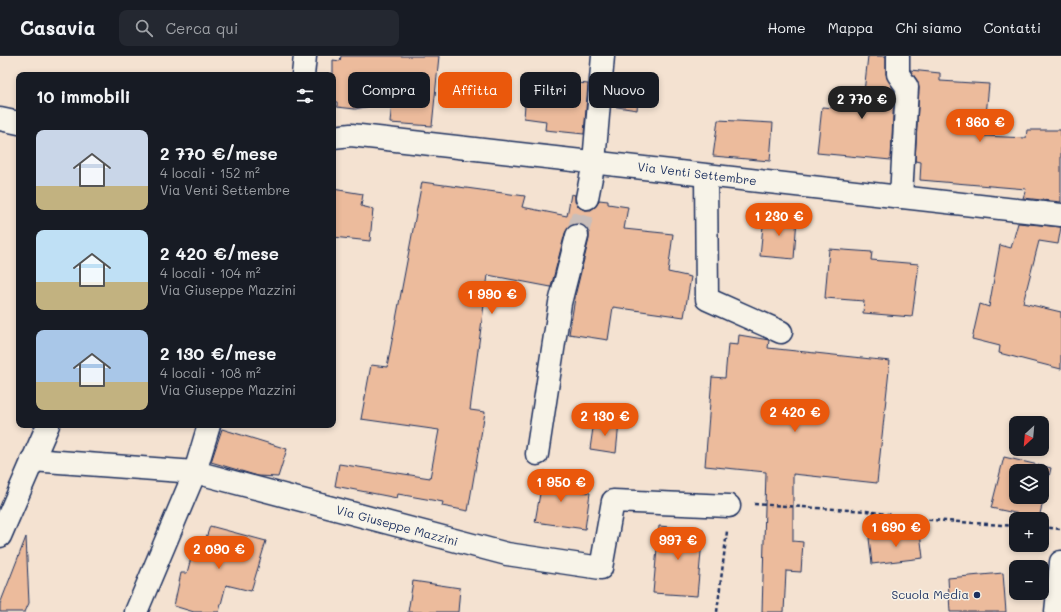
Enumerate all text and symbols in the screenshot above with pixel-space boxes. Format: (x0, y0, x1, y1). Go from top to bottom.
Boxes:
search box (119, 10, 399, 46)
text: Casavia (20, 15, 95, 40)
icon: search (133, 17, 155, 39)
text: Cerca qui (165, 18, 238, 38)
text: Home (768, 18, 806, 37)
text: Mappa (828, 18, 874, 37)
text: Chi siamo (896, 18, 961, 37)
text: Contatti (983, 18, 1041, 37)
chip: Compra (348, 72, 430, 108)
chip: Affitta (438, 72, 512, 108)
chip: Filtri (520, 72, 581, 108)
chip: Nuovo (589, 72, 659, 108)
text: 10 immobili (36, 85, 131, 107)
icon: filters (294, 85, 316, 107)
pin: 2 770 € (825, 86, 899, 120)
text: 2 770 € (837, 90, 887, 107)
pin: 1 360 € (943, 109, 1017, 143)
text: 1 360 € (955, 113, 1005, 130)
text: 2 770 €/mese (160, 142, 278, 164)
icon: home (68, 146, 116, 194)
street label: Via Venti Settembre (637, 158, 758, 188)
text: 4 locali · 152 m² (160, 164, 260, 181)
text: Via Venti Settembre (160, 181, 290, 198)
pin: 1 230 € (742, 203, 816, 237)
text: 1 230 € (754, 207, 804, 224)
text: 2 420 €/mese (160, 242, 279, 264)
icon: home (68, 246, 116, 294)
text: 4 locali · 104 m² (160, 264, 261, 281)
text: Via Giuseppe Mazzini (160, 281, 296, 298)
pin: 1 990 € (455, 281, 529, 315)
text: 1 990 € (467, 285, 517, 302)
text: 2 130 €/mese (160, 342, 276, 364)
icon: home (68, 346, 116, 394)
text: 4 locali · 108 m² (160, 364, 261, 381)
text: Via Giuseppe Mazzini (160, 381, 296, 398)
pin: 2 420 € (758, 399, 832, 433)
pin: 2 130 € (568, 403, 642, 437)
text: 2 420 € (769, 403, 821, 420)
text: 2 130 € (580, 407, 630, 424)
north arrow (1009, 416, 1049, 456)
map controls (1009, 416, 1049, 600)
button: layers (1009, 464, 1049, 504)
pin: 1 950 € (524, 469, 598, 503)
text: 1 950 € (536, 473, 586, 490)
street label: Via Giuseppe Mazzini (335, 501, 460, 549)
button: + (1009, 512, 1049, 552)
pin: 1 690 € (859, 514, 933, 548)
text: 1 690 € (871, 518, 921, 535)
pin: 997 € (650, 527, 706, 561)
text: 997 € (659, 531, 697, 548)
pin: 2 090 € (182, 536, 256, 570)
text: 2 090 € (193, 540, 245, 557)
button: − (1009, 560, 1049, 600)
place label: Scuola Media (891, 586, 969, 602)
marker: Scuola Media (972, 590, 982, 600)

